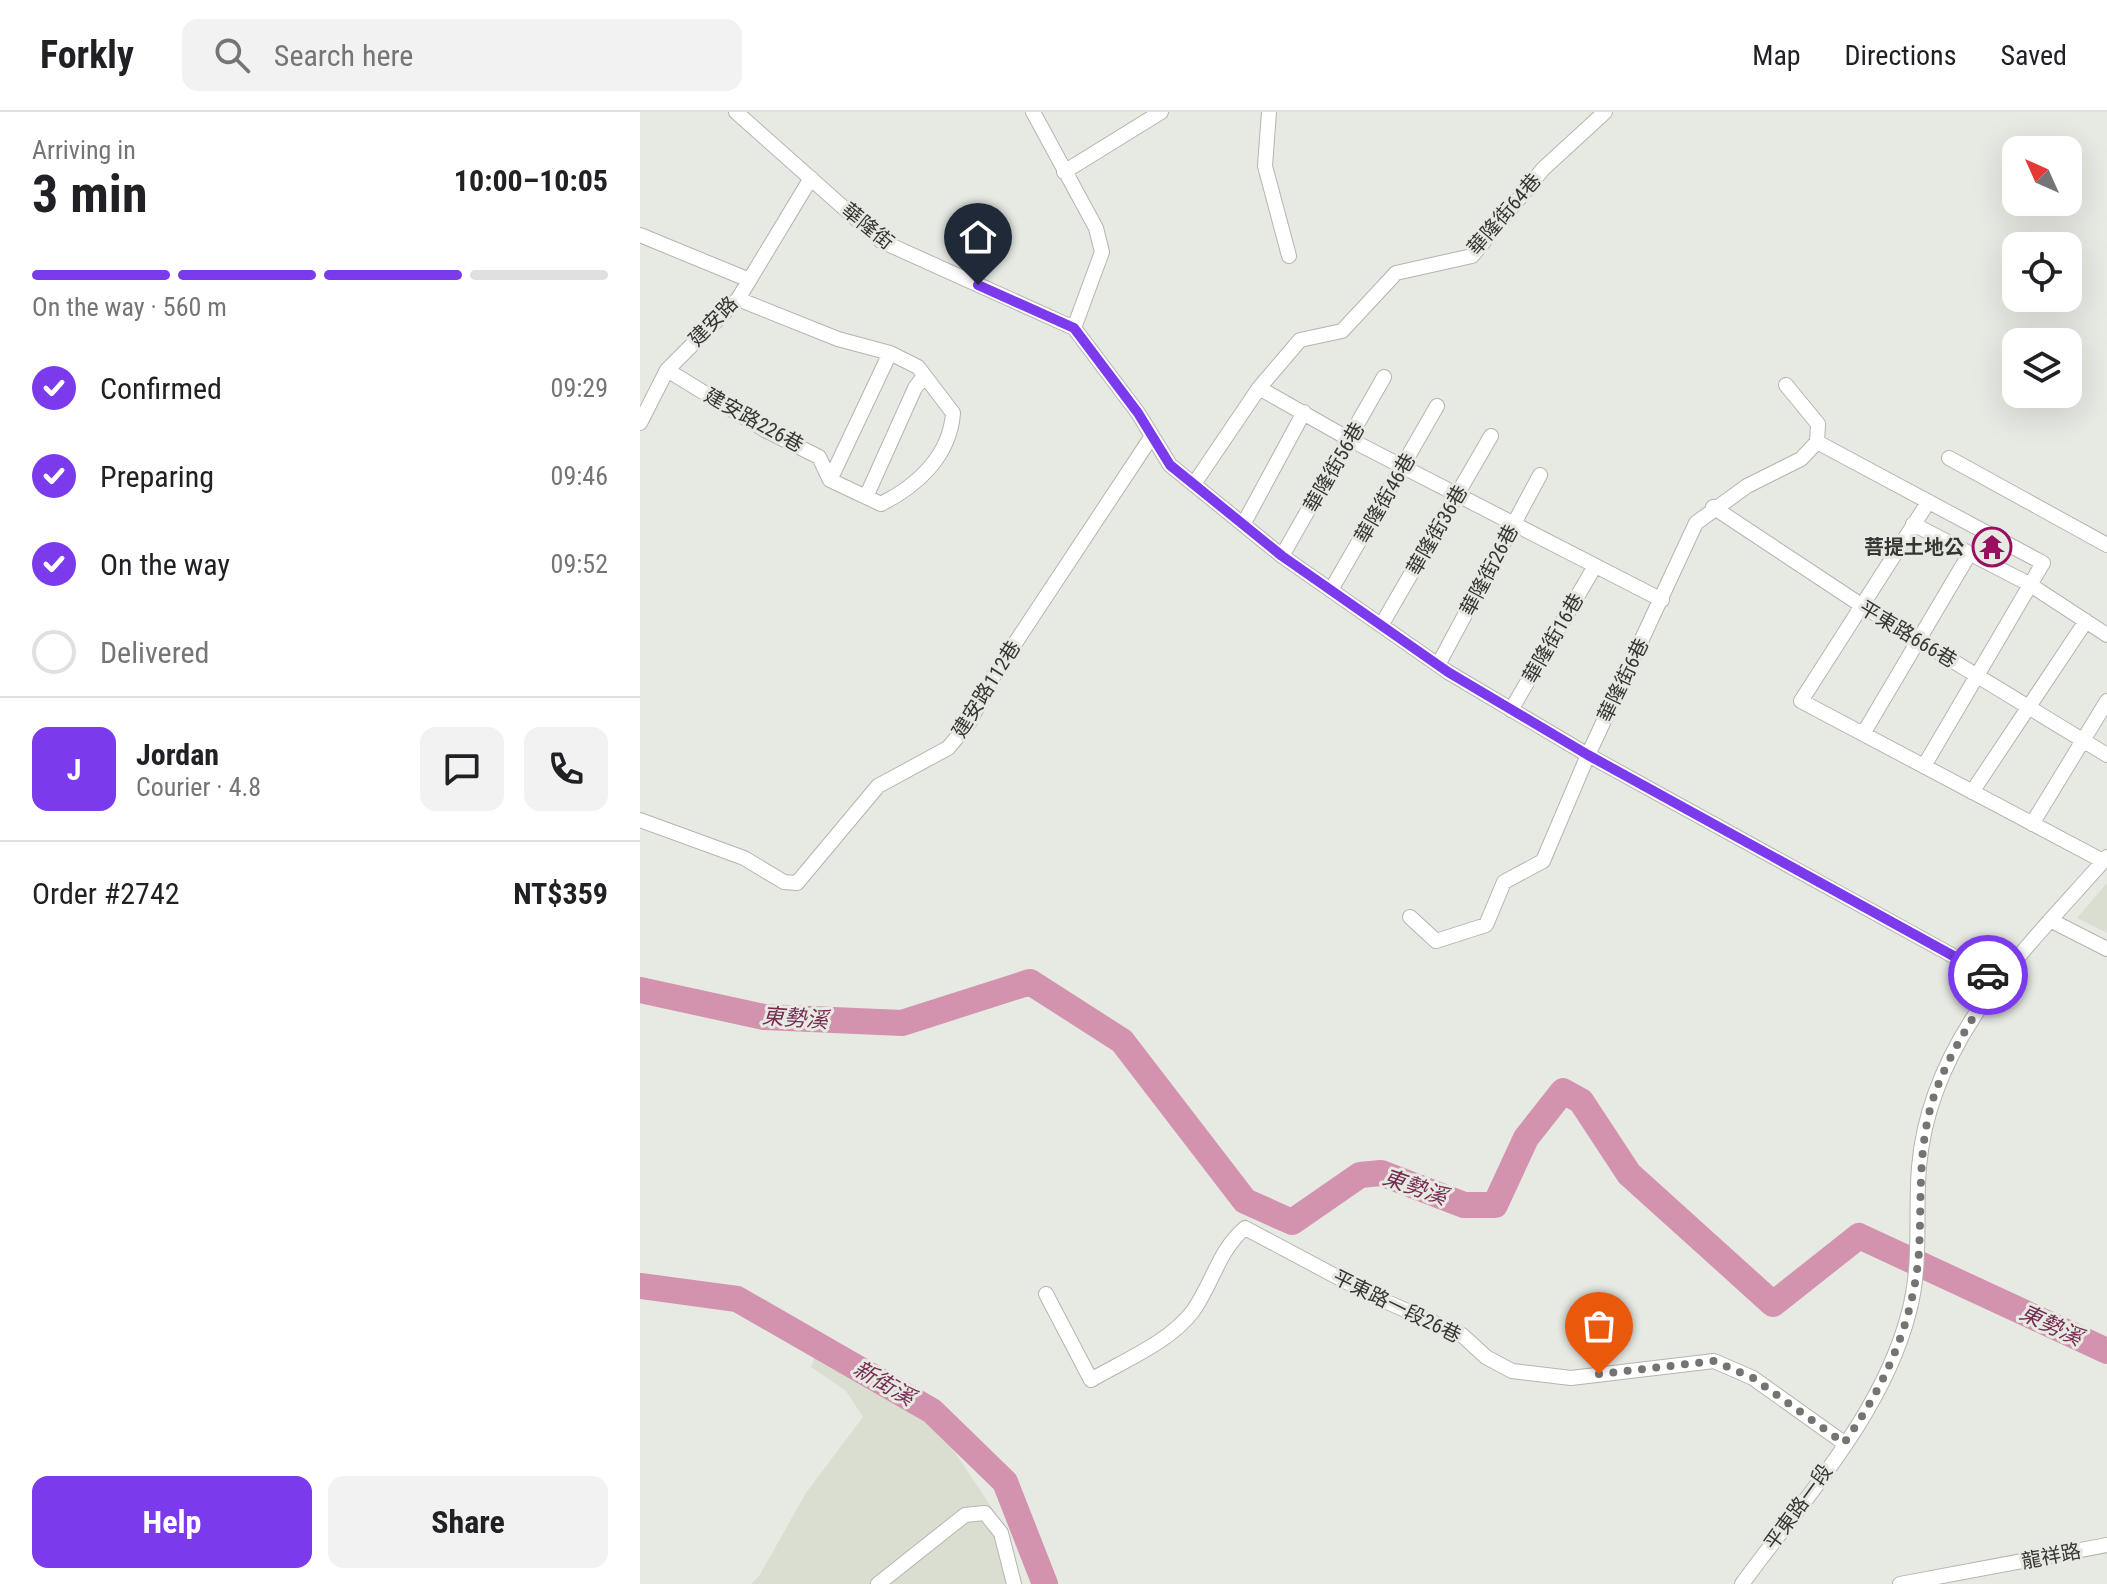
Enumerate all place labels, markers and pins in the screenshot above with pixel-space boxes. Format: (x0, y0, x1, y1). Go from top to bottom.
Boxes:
pin (944, 203, 1012, 285)
temple icon: 菩提土地公 (1971, 526, 2013, 568)
place label: 菩提土地公 (1864, 535, 1964, 559)
pin (1565, 1292, 1633, 1374)

